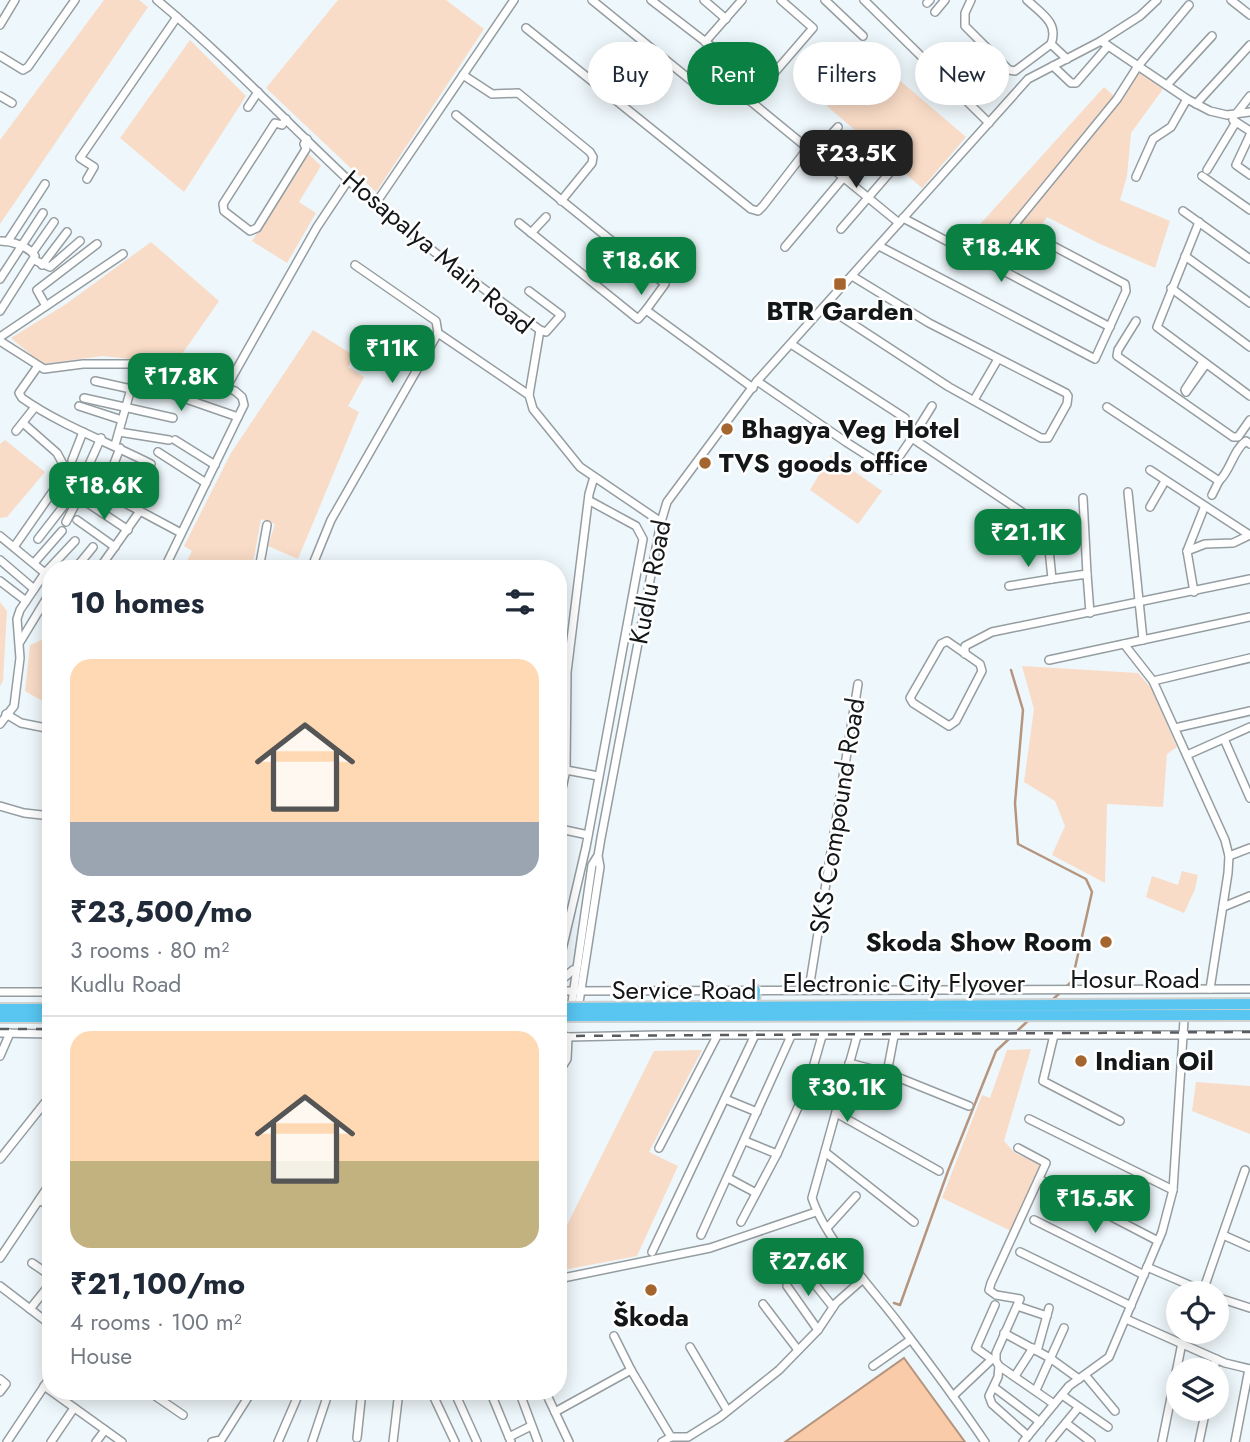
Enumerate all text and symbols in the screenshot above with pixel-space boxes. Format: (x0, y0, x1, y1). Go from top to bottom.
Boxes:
chip: Buy (588, 42, 673, 105)
chip: Rent (687, 42, 779, 105)
chip: Filters (793, 42, 901, 105)
chip: New (915, 42, 1009, 105)
pin: ₹23.5K (799, 130, 913, 190)
text: ₹23.5K (816, 136, 896, 170)
street label: Hosapalya Main Road (334, 161, 542, 343)
pin: ₹18.4K (944, 224, 1058, 284)
text: ₹18.4K (962, 230, 1040, 264)
pin: ₹18.6K (584, 238, 698, 297)
text: ₹18.6K (602, 243, 680, 277)
marker: BTR Garden (832, 276, 848, 292)
place label: BTR Garden (766, 292, 914, 330)
pin: ₹11K (351, 326, 433, 385)
text: ₹11K (366, 331, 418, 365)
pin: ₹17.8K (124, 354, 238, 413)
text: ₹17.8K (144, 359, 218, 393)
place label: Bhagya Veg Hotel (741, 410, 960, 448)
marker: Bhagya Veg Hotel (719, 421, 735, 437)
place label: TVS goods office (719, 444, 928, 482)
marker: TVS goods office (697, 455, 713, 471)
pin: ₹18.6K (47, 462, 161, 522)
text: ₹18.6K (65, 468, 143, 502)
pin: ₹21.1K (971, 510, 1085, 569)
text: ₹21.1K (990, 515, 1066, 549)
street label: Kudlu Road (619, 517, 681, 647)
text: 10 homes (70, 581, 204, 624)
icon: filters (501, 583, 539, 621)
street label: SKS Compound Road (800, 695, 874, 937)
icon: home (242, 704, 368, 830)
text: ₹23,500/mo (70, 890, 252, 933)
place label: Skoda Show Room (866, 923, 1092, 961)
text: 3 rooms · 80 m² (70, 933, 229, 967)
marker: Skoda Show Room (1098, 934, 1114, 950)
street label: Hosur Road (1070, 960, 1200, 998)
street label: Electronic City Flyover (783, 964, 1026, 1002)
text: Kudlu Road (70, 967, 181, 1001)
street label: Service Road (611, 971, 757, 1009)
place label: Indian Oil (1095, 1042, 1214, 1080)
marker: Indian Oil (1073, 1053, 1089, 1069)
pin: ₹30.1K (790, 1064, 904, 1124)
text: ₹30.1K (808, 1070, 886, 1104)
icon: home (242, 1076, 368, 1202)
pin: ₹15.5K (1038, 1176, 1152, 1235)
text: ₹15.5K (1056, 1181, 1134, 1215)
pin: ₹27.6K (751, 1238, 865, 1298)
text: ₹27.6K (769, 1244, 847, 1278)
text: ₹21,100/mo (70, 1262, 245, 1305)
map controls (1166, 1281, 1229, 1421)
button: locate (1166, 1281, 1229, 1344)
marker: Škoda (643, 1282, 659, 1298)
place label: Škoda (613, 1298, 689, 1336)
text: 4 rooms · 100 m² (70, 1305, 242, 1339)
text: House (70, 1339, 132, 1373)
button: layers (1166, 1358, 1229, 1421)

